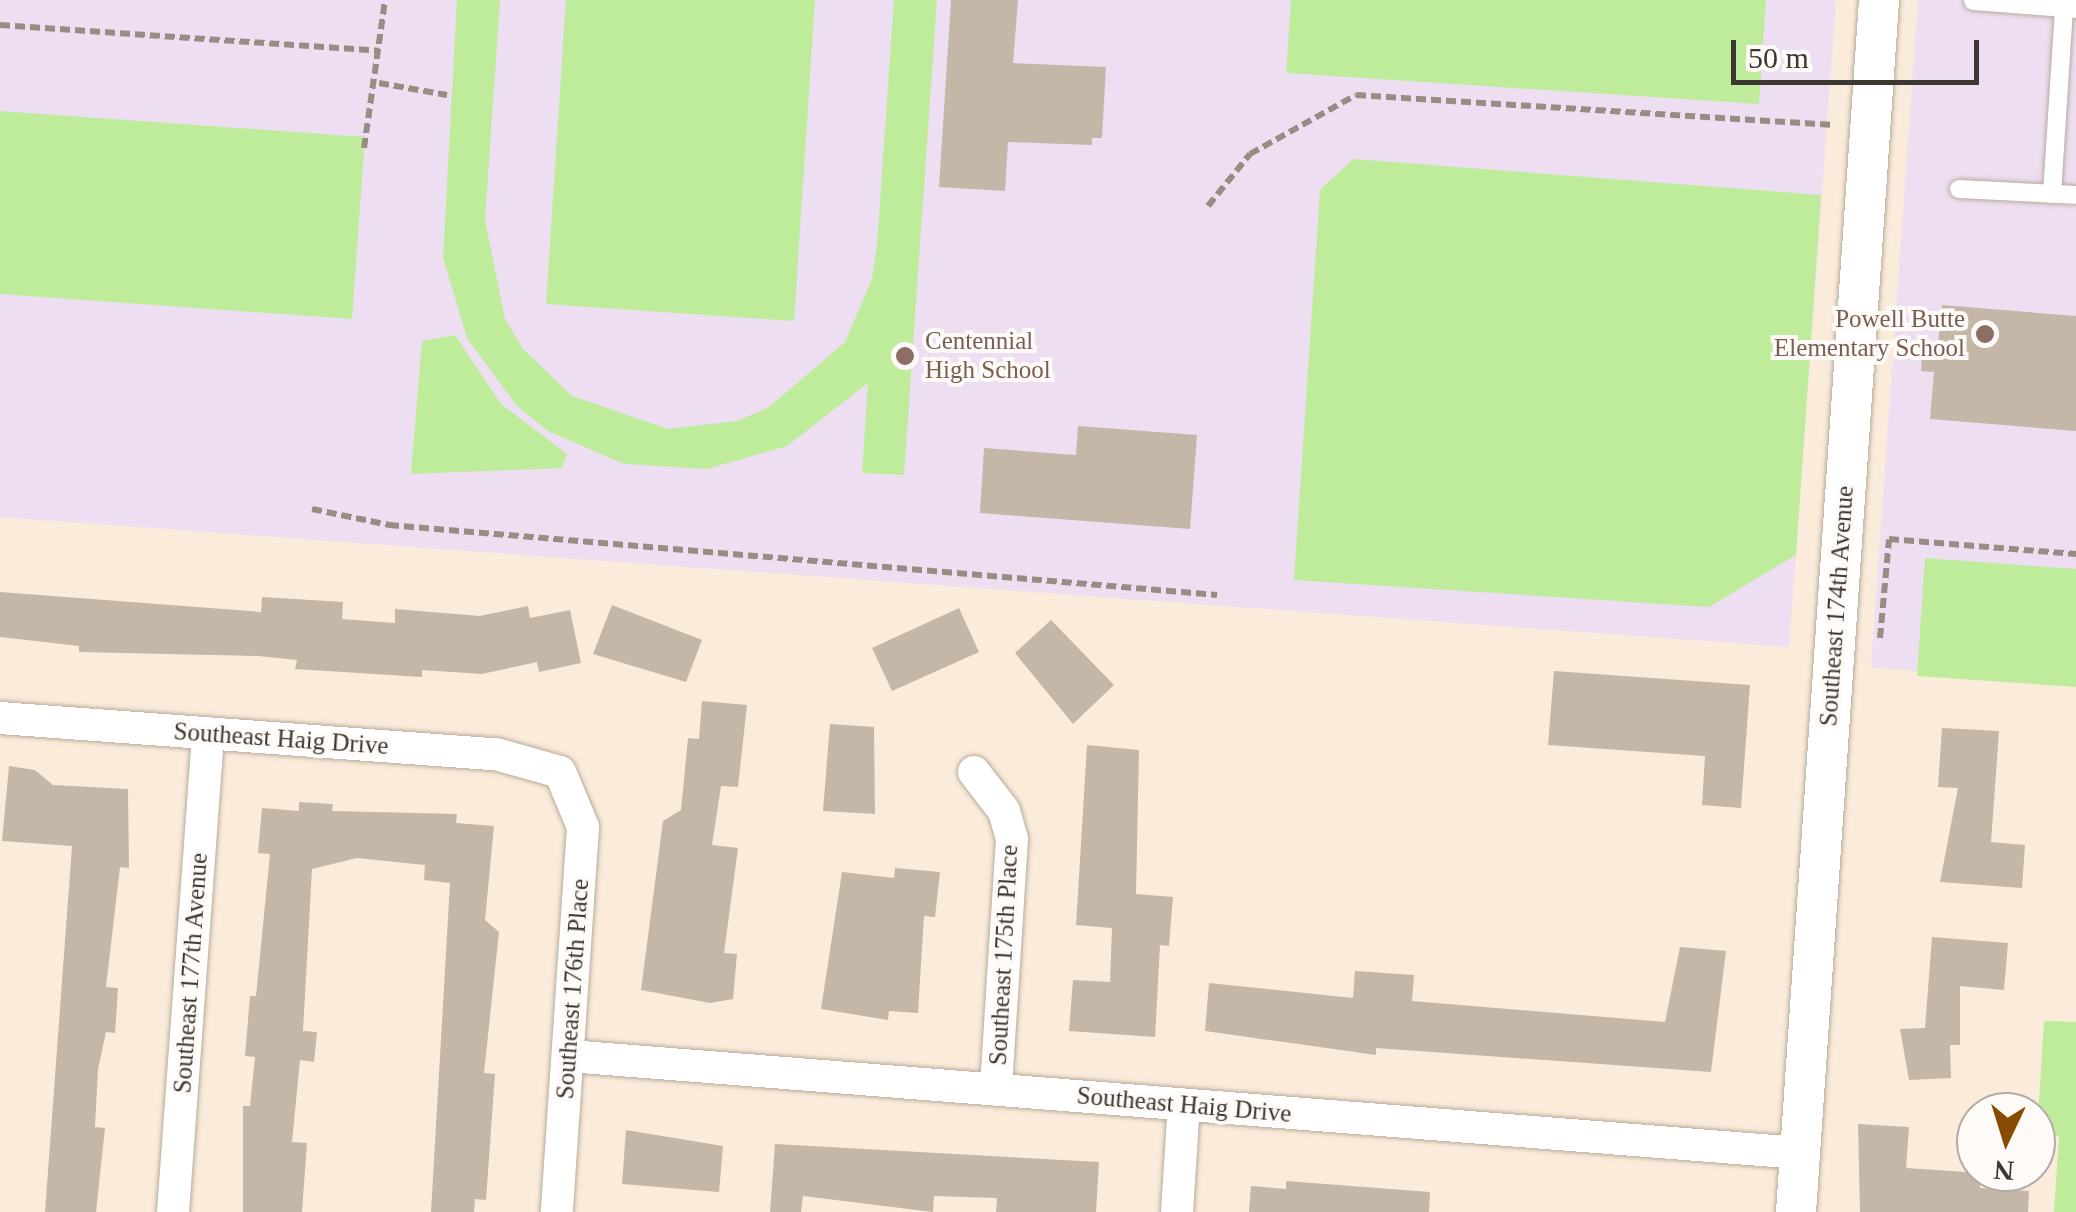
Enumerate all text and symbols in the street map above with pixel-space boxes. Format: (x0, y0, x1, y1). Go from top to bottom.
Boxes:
scale bar (1736, 20, 1984, 82)
text: 50 m (1748, 41, 1809, 74)
place label: Powell Butte Elementary School (1774, 305, 1965, 364)
marker: Powell Butte Elementary School (1974, 323, 1996, 345)
place label: Centennial High School (925, 327, 1051, 386)
marker: Centennial High School (894, 345, 916, 367)
street label: Southeast 174th Avenue (1814, 484, 1860, 728)
street label: Southeast Haig Drive (173, 717, 389, 761)
street label: Southeast 175th Place (983, 844, 1025, 1066)
street label: Southeast 177th Avenue (168, 851, 214, 1095)
street label: Southeast 176th Place (550, 878, 596, 1100)
street label: Southeast Haig Drive (1075, 1081, 1293, 1129)
north arrow (1956, 1092, 2056, 1192)
text: N (1993, 1154, 2015, 1187)

